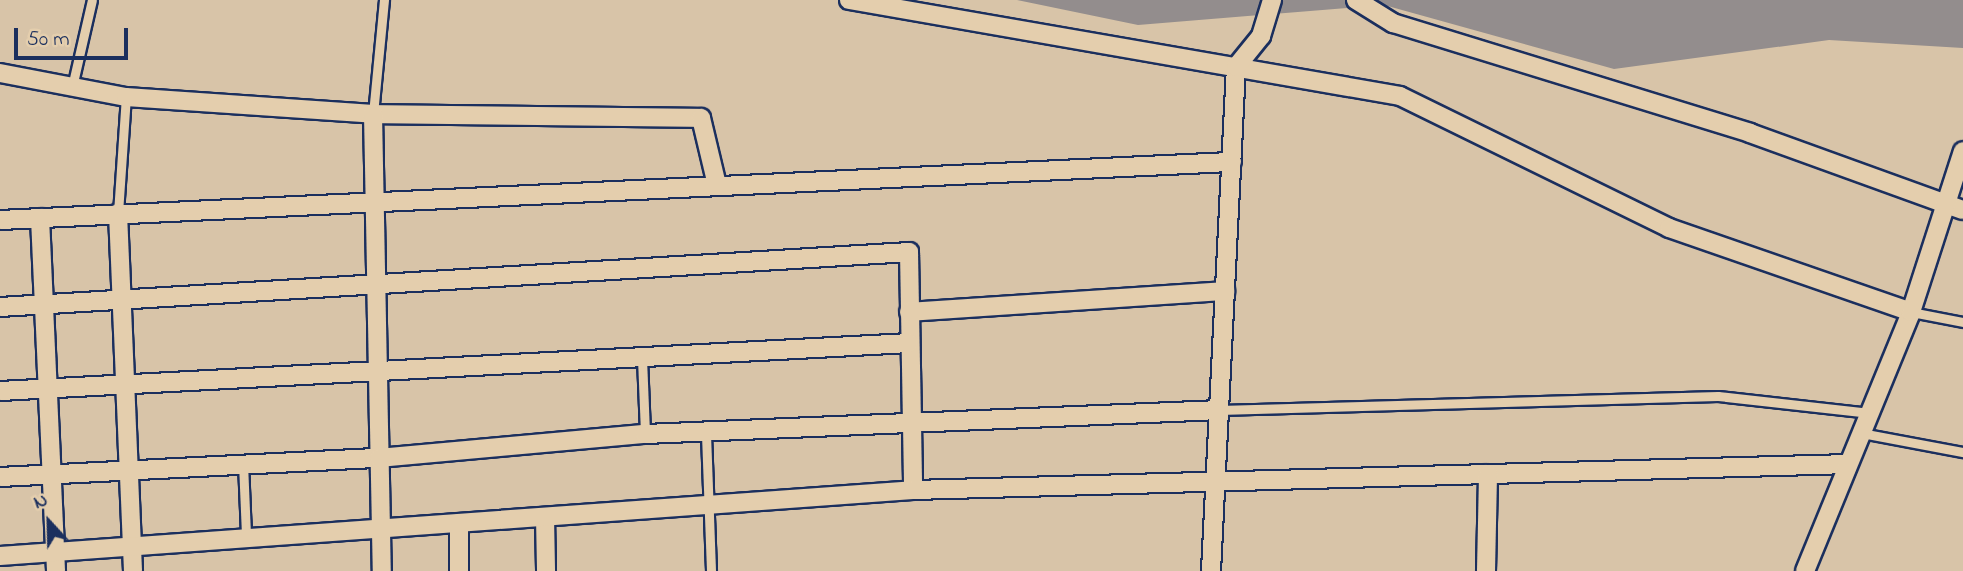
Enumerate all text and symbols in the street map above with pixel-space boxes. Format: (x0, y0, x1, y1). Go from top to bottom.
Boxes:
scale bar (18, 14, 131, 58)
text: 50 m (27, 25, 70, 55)
north arrow (14, 487, 84, 557)
text: N (30, 487, 52, 517)

